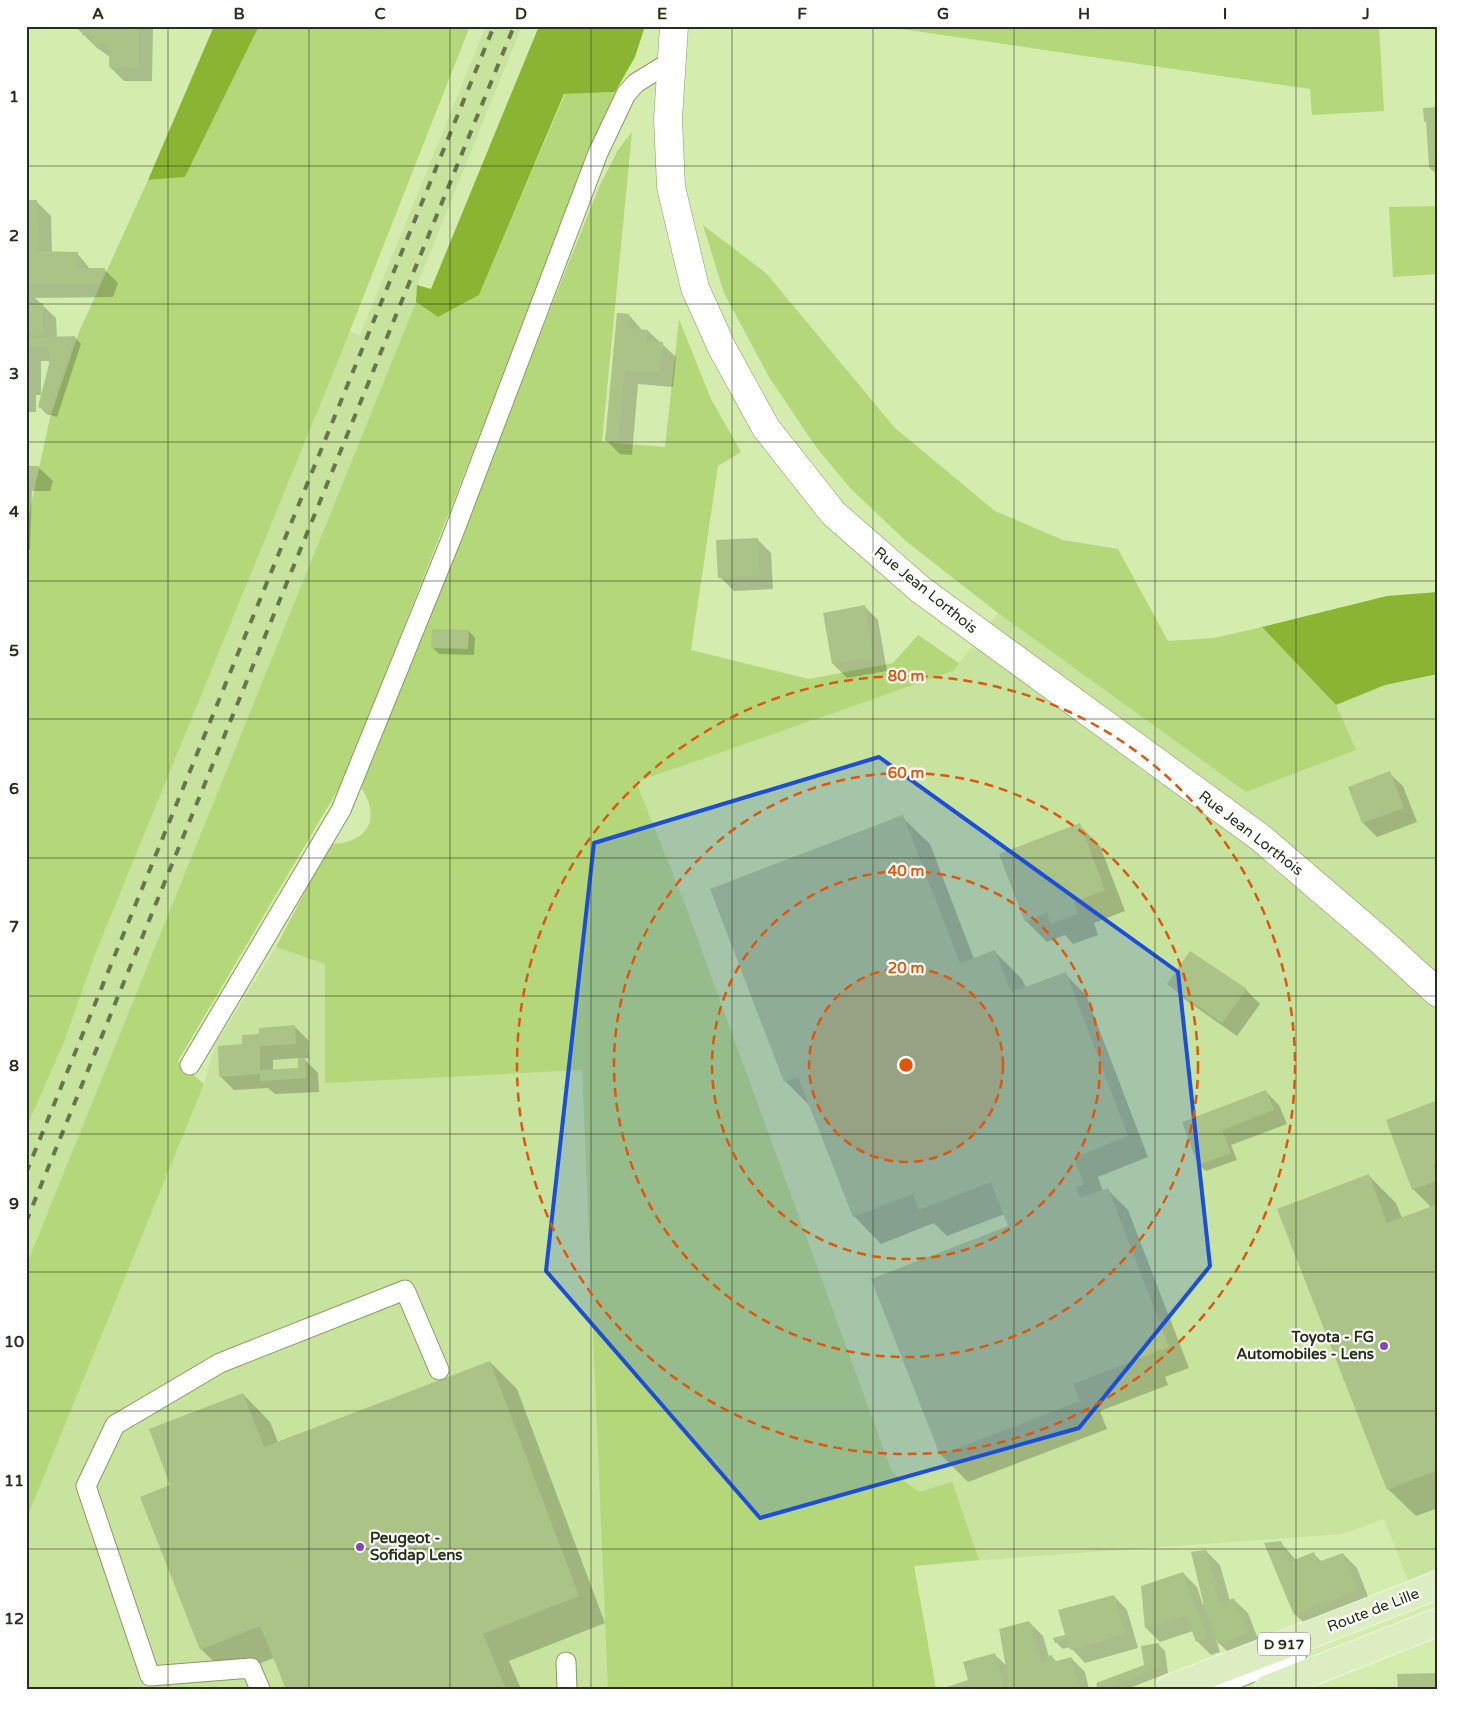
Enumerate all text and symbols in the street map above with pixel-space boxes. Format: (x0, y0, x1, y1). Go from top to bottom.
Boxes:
text: A (92, 4, 104, 24)
text: B (233, 4, 245, 24)
text: C (374, 4, 386, 24)
text: D (515, 4, 527, 24)
text: E (657, 4, 667, 24)
text: F (797, 4, 807, 24)
text: G (937, 4, 949, 24)
text: H (1078, 4, 1090, 24)
text: I (1223, 4, 1227, 24)
text: J (1361, 4, 1370, 24)
text: 1 (9, 87, 19, 107)
text: 2 (9, 226, 19, 246)
text: 3 (9, 364, 19, 384)
text: 4 (9, 502, 19, 522)
street label: Rue Jean Lorthois (871, 543, 981, 637)
text: 5 (9, 641, 19, 661)
text: 80 m (888, 667, 924, 685)
text: 60 m (888, 764, 924, 782)
text: 6 (9, 779, 19, 799)
street label: Rue Jean Lorthois (1195, 787, 1307, 879)
text: 40 m (888, 862, 924, 880)
text: 7 (9, 917, 19, 937)
text: 20 m (888, 959, 924, 977)
text: 8 (9, 1056, 19, 1076)
centre of rings (897, 1056, 915, 1074)
text: 9 (9, 1194, 19, 1214)
place label: Toyota - FG Automobiles - Lens (1236, 1328, 1374, 1363)
text: 10 (4, 1332, 24, 1352)
marker: Toyota - FG Automobiles - Lens (1378, 1340, 1390, 1352)
text: 11 (4, 1471, 24, 1491)
place label: Peugeot - Sofidap Lens (370, 1529, 463, 1565)
marker: Peugeot - Sofidap Lens (354, 1541, 366, 1553)
street label: Route de Lille (1324, 1584, 1422, 1636)
text: 12 (4, 1609, 24, 1629)
road number: D 917 (1258, 1632, 1310, 1656)

